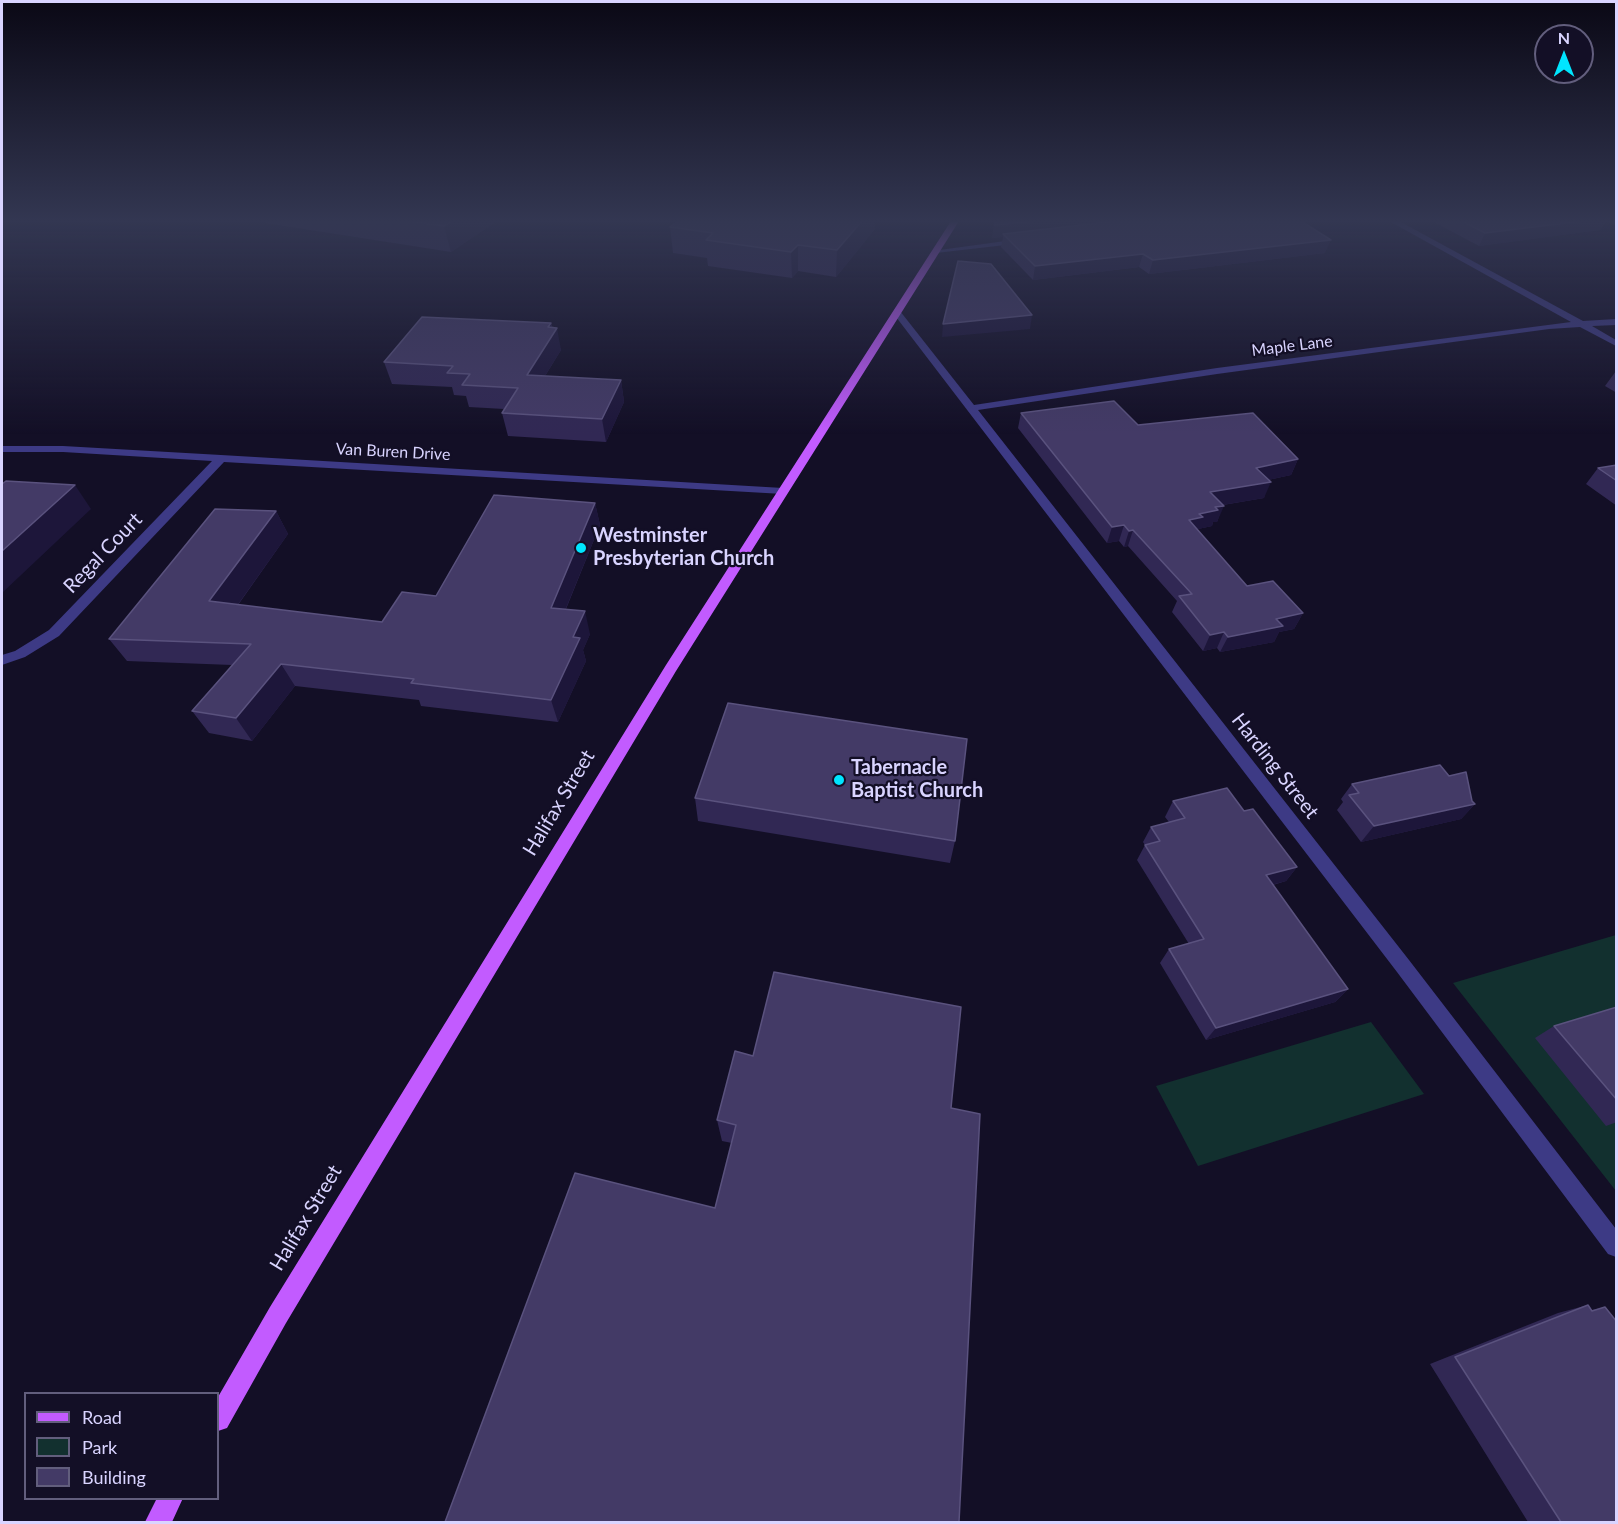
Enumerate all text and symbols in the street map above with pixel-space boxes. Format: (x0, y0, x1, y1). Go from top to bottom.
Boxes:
north arrow (1534, 24, 1594, 84)
text: N (1558, 28, 1570, 47)
street label: Maple Lane (1250, 332, 1334, 360)
street label: Van Buren Drive (335, 439, 451, 465)
street label: Regal Court (59, 508, 147, 598)
place label: Westminster Presbyterian Church (593, 524, 774, 571)
marker: Westminster Presbyterian Church (574, 541, 588, 555)
street label: Harding Street (1226, 709, 1324, 823)
street label: Halifax Street (518, 746, 600, 860)
place label: Tabernacle Baptist Church (851, 756, 983, 803)
marker: Tabernacle Baptist Church (832, 773, 846, 787)
street label: Halifax Street (265, 1161, 347, 1275)
legend (24, 1392, 219, 1500)
text: Road (82, 1406, 122, 1428)
text: Park (82, 1436, 117, 1458)
text: Building (82, 1466, 146, 1488)

